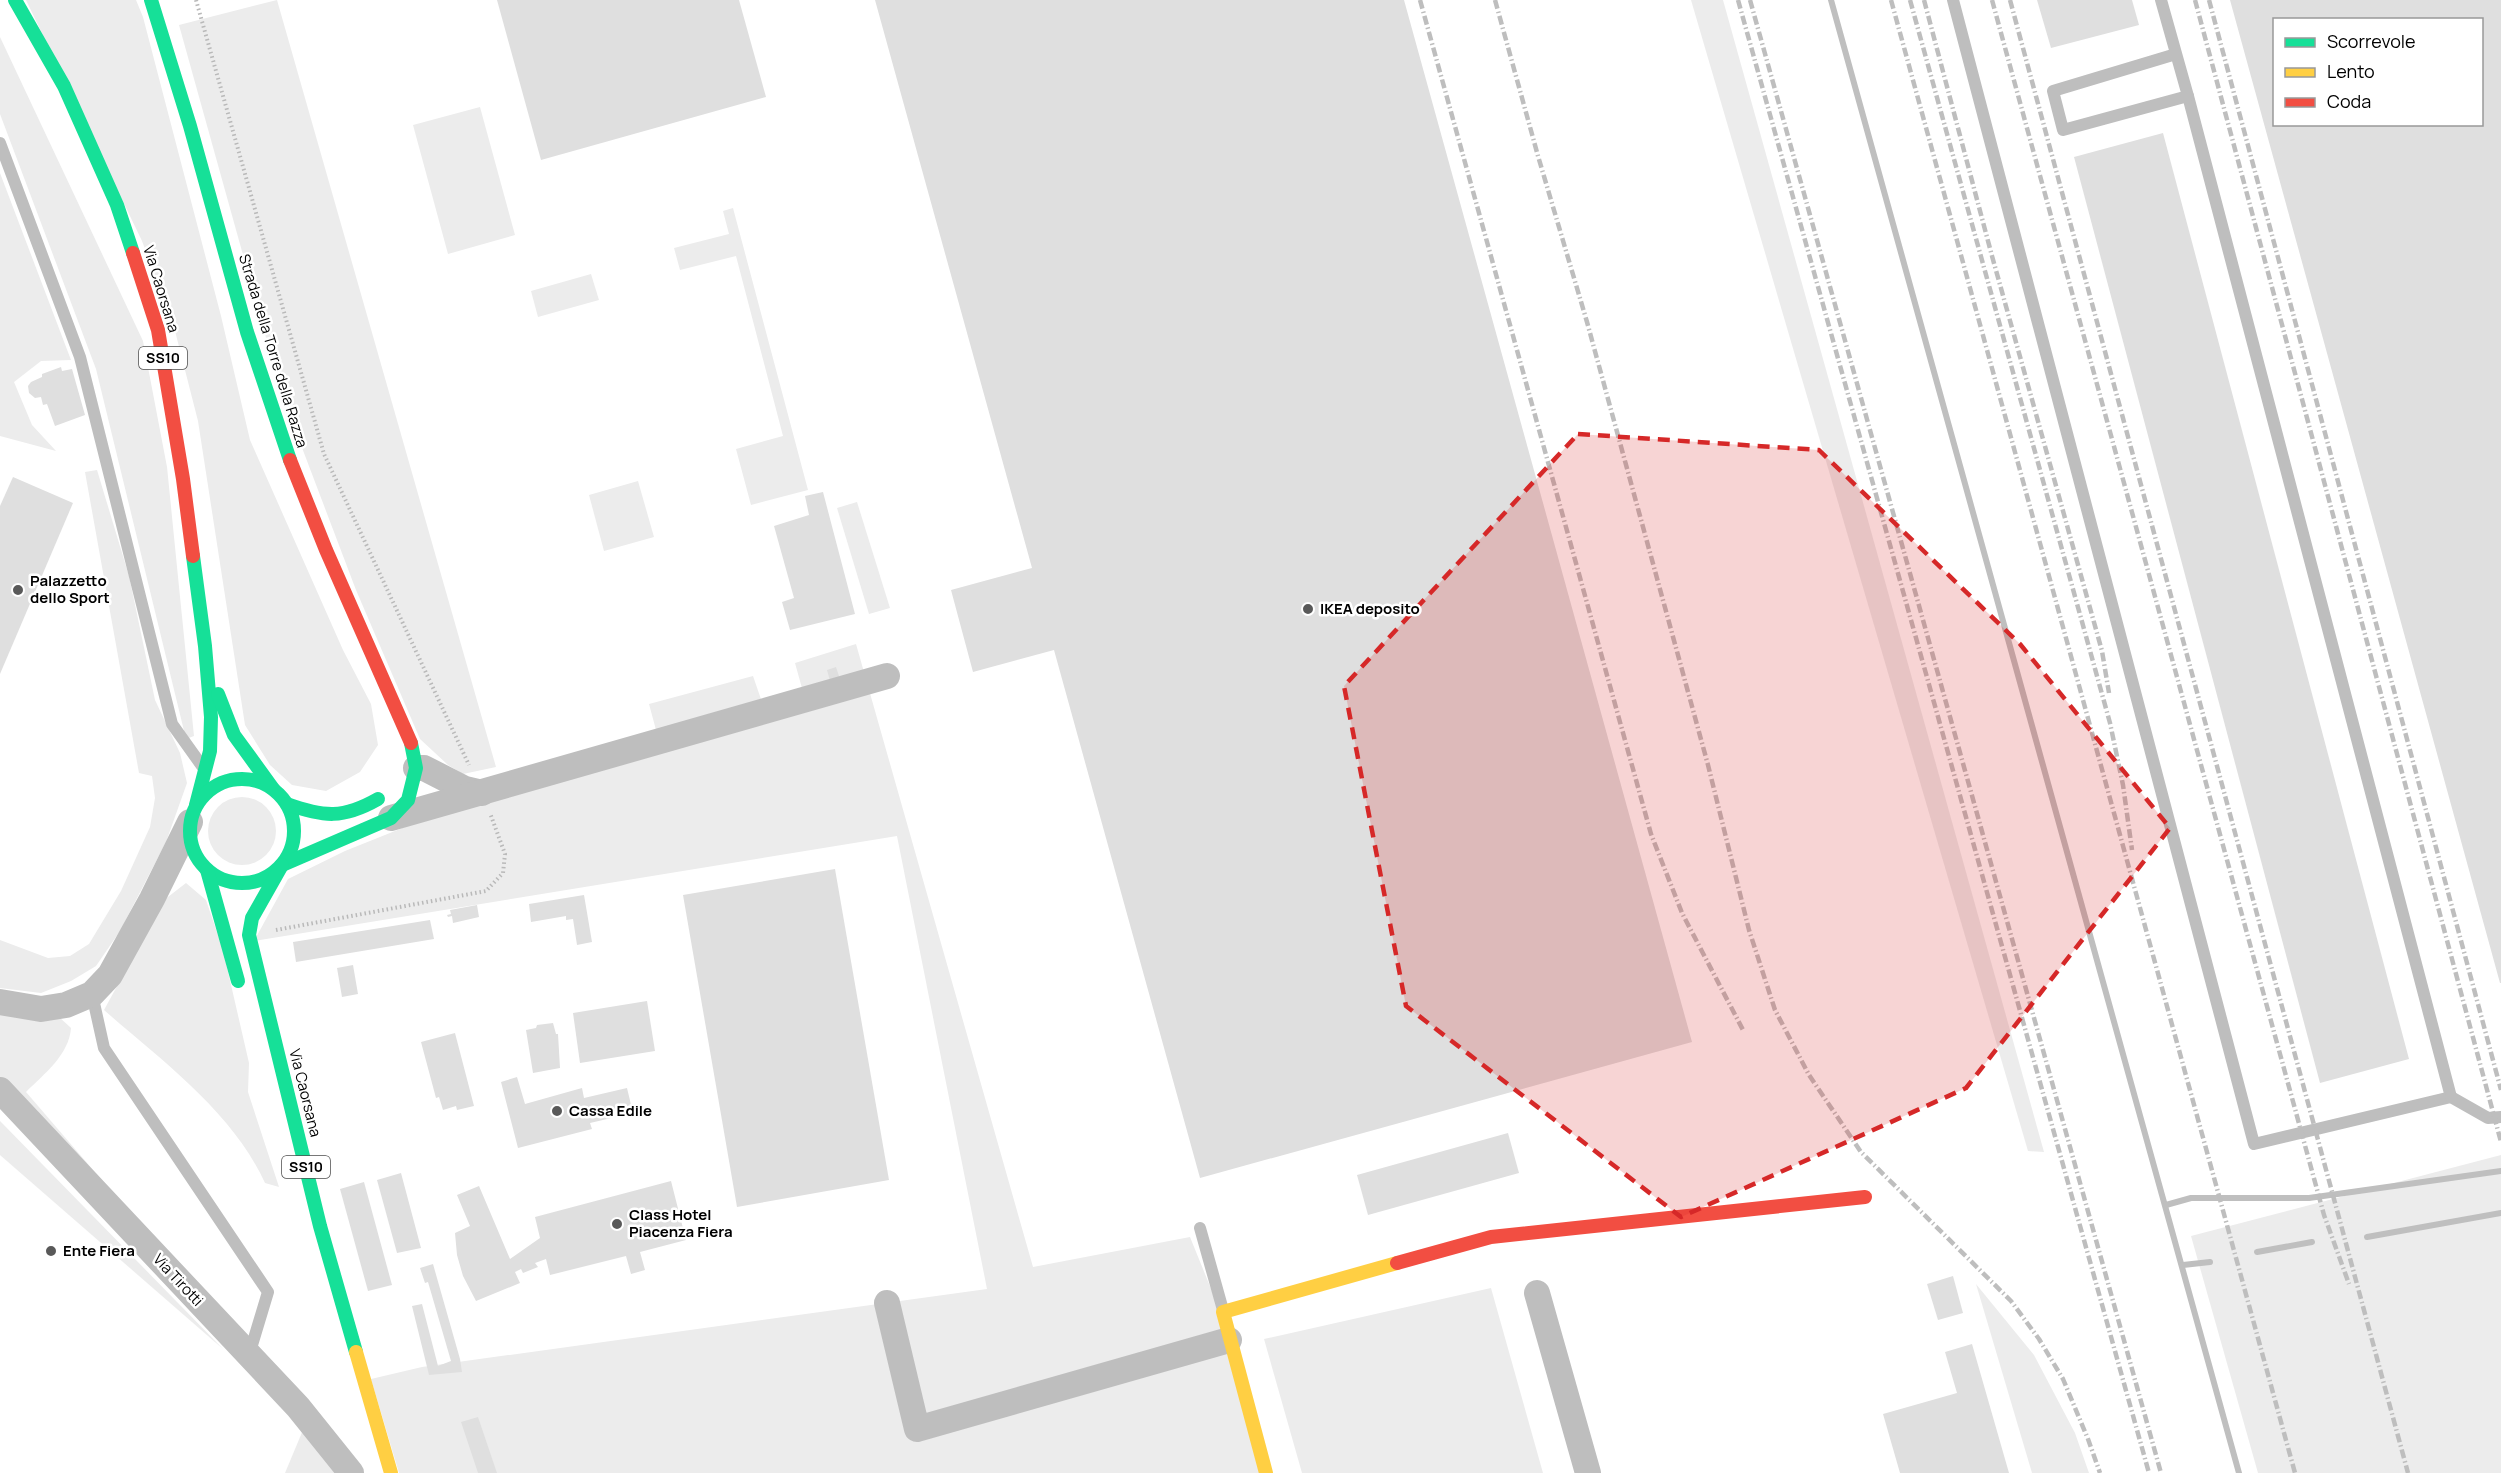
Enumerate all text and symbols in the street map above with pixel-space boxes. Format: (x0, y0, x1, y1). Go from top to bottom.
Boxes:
legend (2273, 18, 2483, 126)
text: Scorrevole (2327, 29, 2416, 53)
text: Lento (2327, 59, 2375, 83)
text: Coda (2327, 89, 2371, 113)
street label: Via Caorsana (138, 243, 185, 335)
street label: Strada della Torre della Razza (234, 251, 313, 450)
road number: SS10 (139, 347, 187, 369)
place label: Palazzetto dello Sport (30, 570, 110, 608)
marker: Palazzetto dello Sport (11, 583, 25, 597)
place label: IKEA deposito (1320, 598, 1420, 619)
marker: IKEA deposito (1301, 602, 1315, 616)
street label: Via Caorsana (284, 1047, 327, 1139)
place label: Cassa Edile (569, 1100, 652, 1121)
marker: Cassa Edile (550, 1104, 564, 1118)
road number: SS10 (282, 1156, 330, 1178)
place label: Class Hotel Piacenza Fiera (629, 1204, 733, 1242)
marker: Class Hotel Piacenza Fiera (610, 1217, 624, 1231)
place label: Ente Fiera (63, 1240, 135, 1261)
marker: Ente Fiera (44, 1244, 58, 1258)
street label: Via Tirotti (149, 1249, 208, 1311)

